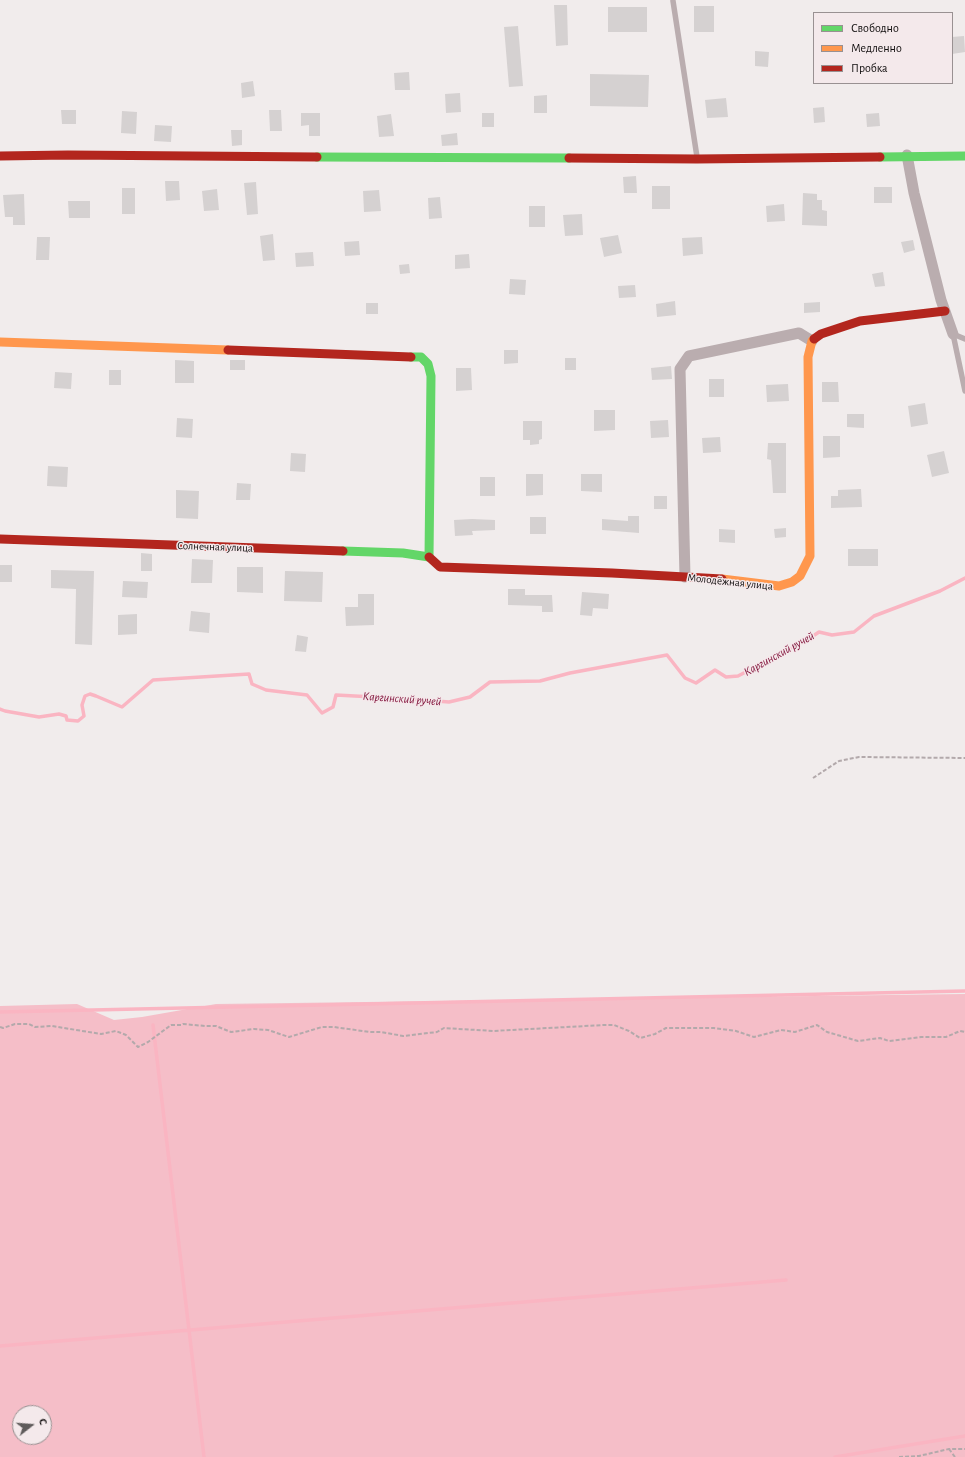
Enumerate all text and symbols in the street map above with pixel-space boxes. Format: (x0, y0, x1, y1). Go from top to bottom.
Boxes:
legend (813, 12, 953, 84)
text: Свободно (851, 22, 899, 34)
text: Медленно (851, 42, 902, 54)
text: Пробка (851, 62, 888, 74)
street label: Солнечная улица (177, 539, 253, 555)
street label: Молодёжная улица (687, 571, 773, 593)
water label: Каргинский ручей (741, 629, 817, 679)
water label: Каргинский ручей (362, 689, 442, 709)
north arrow (12, 1405, 52, 1445)
text: С (37, 1417, 49, 1426)

